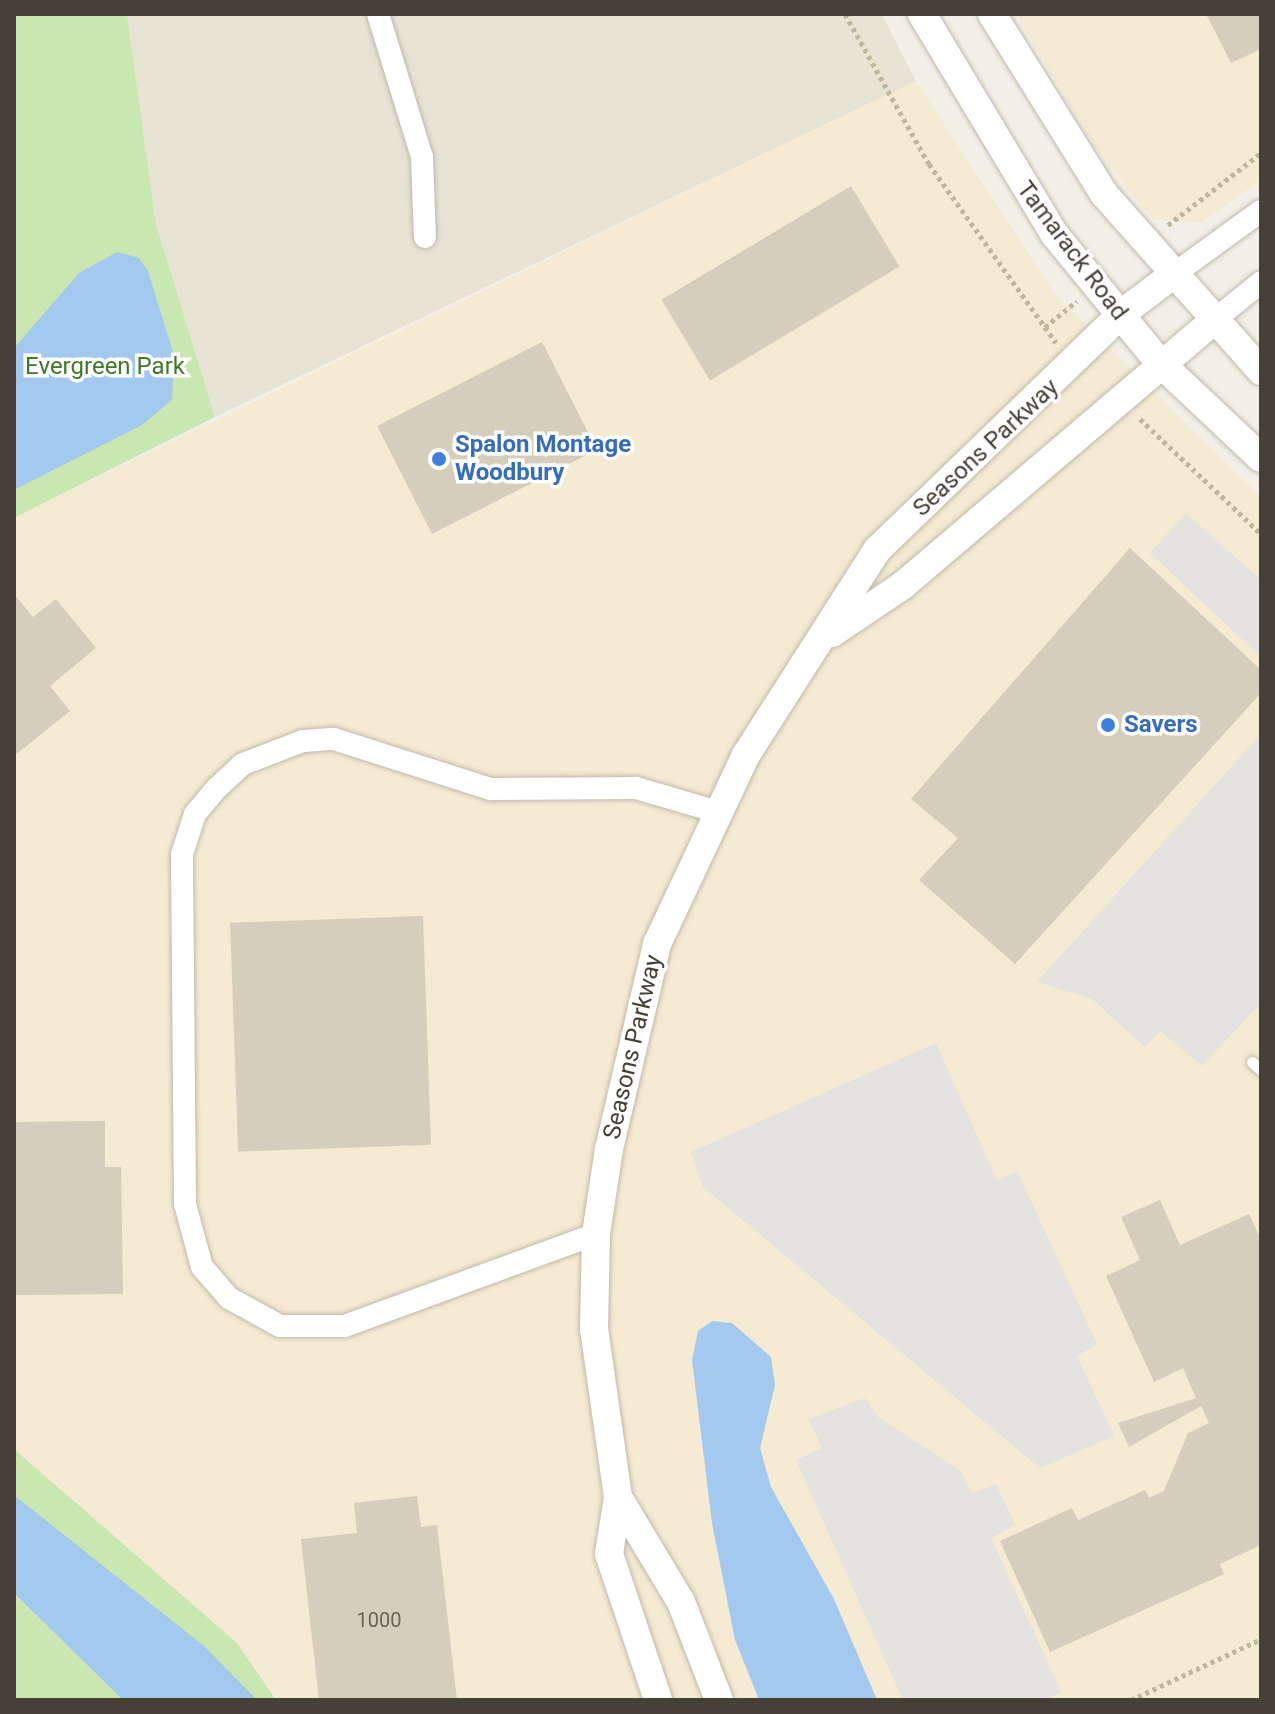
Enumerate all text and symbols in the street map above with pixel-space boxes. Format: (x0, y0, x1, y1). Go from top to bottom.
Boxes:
street label: Tamarack Road (1010, 176, 1134, 326)
park label: Evergreen Park (25, 353, 185, 381)
street label: Seasons Parkway (907, 373, 1065, 523)
place label: Spalon Montage Woodbury (455, 431, 631, 487)
marker: Spalon Montage Woodbury (430, 450, 448, 468)
place label: Savers (1124, 711, 1198, 739)
marker: Savers (1099, 716, 1117, 734)
street label: Seasons Parkway (598, 952, 668, 1142)
house number: 1000 (357, 1608, 401, 1632)

